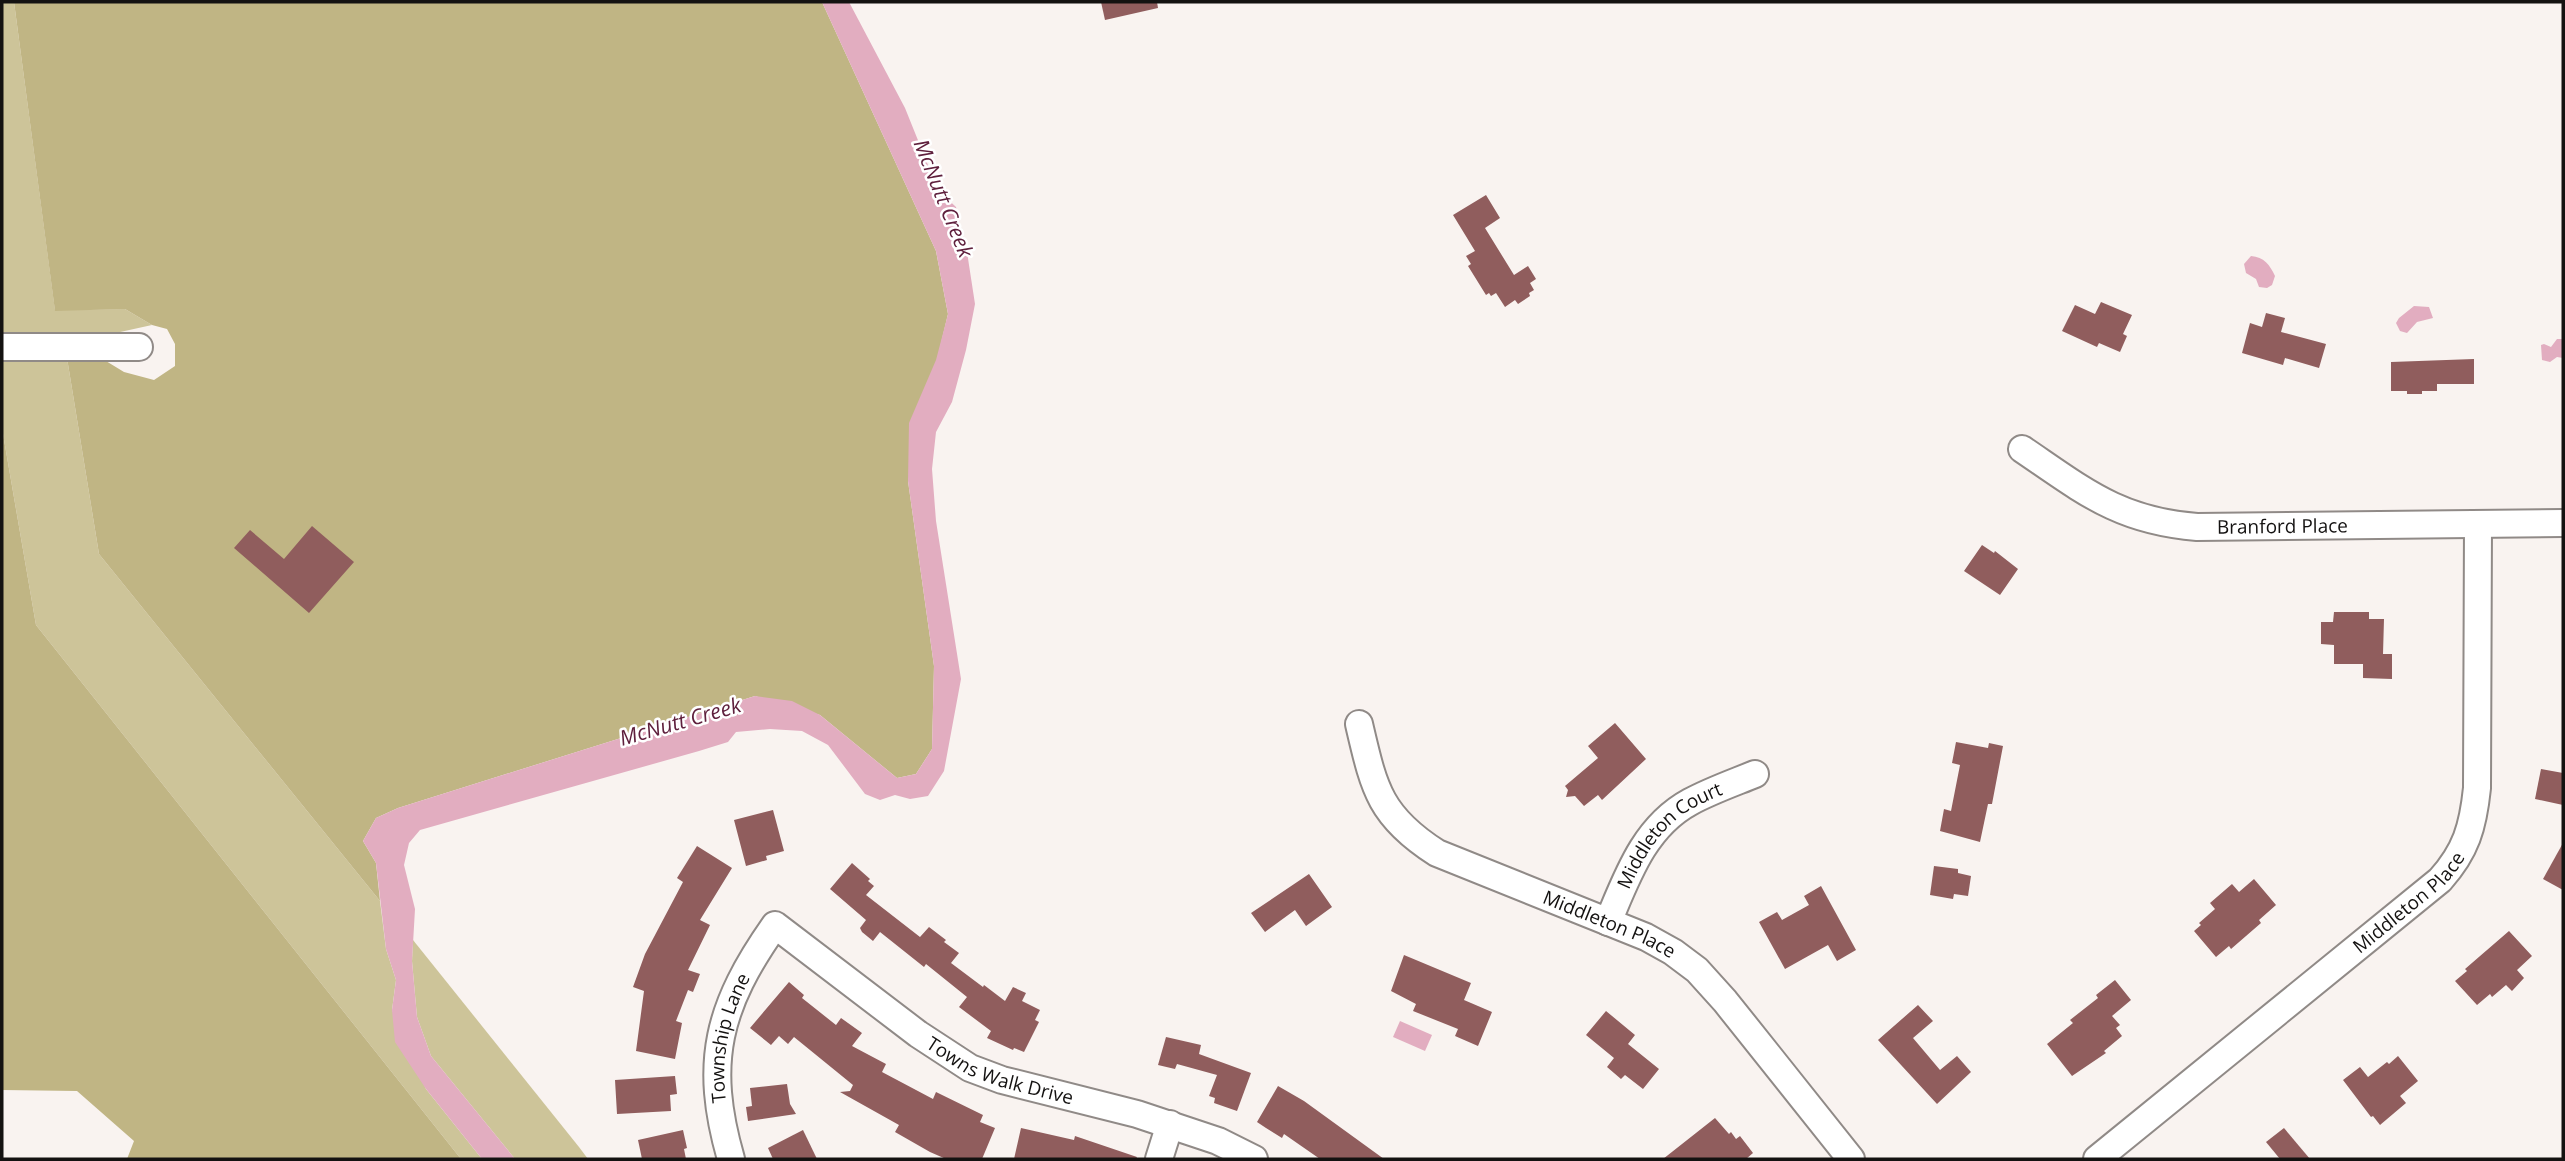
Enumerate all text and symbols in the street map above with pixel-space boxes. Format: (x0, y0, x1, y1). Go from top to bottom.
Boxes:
water label: McNutt Creek (908, 135, 981, 262)
street label: Branford Place (2217, 512, 2348, 540)
water label: McNutt Creek (616, 690, 745, 752)
street label: Middleton Court (1611, 776, 1726, 893)
street label: Middleton Place (2347, 847, 2471, 959)
street label: Middleton Place (1539, 884, 1680, 964)
street label: Township Lane (704, 969, 756, 1104)
street label: Towns Walk Drive (922, 1030, 1076, 1111)

